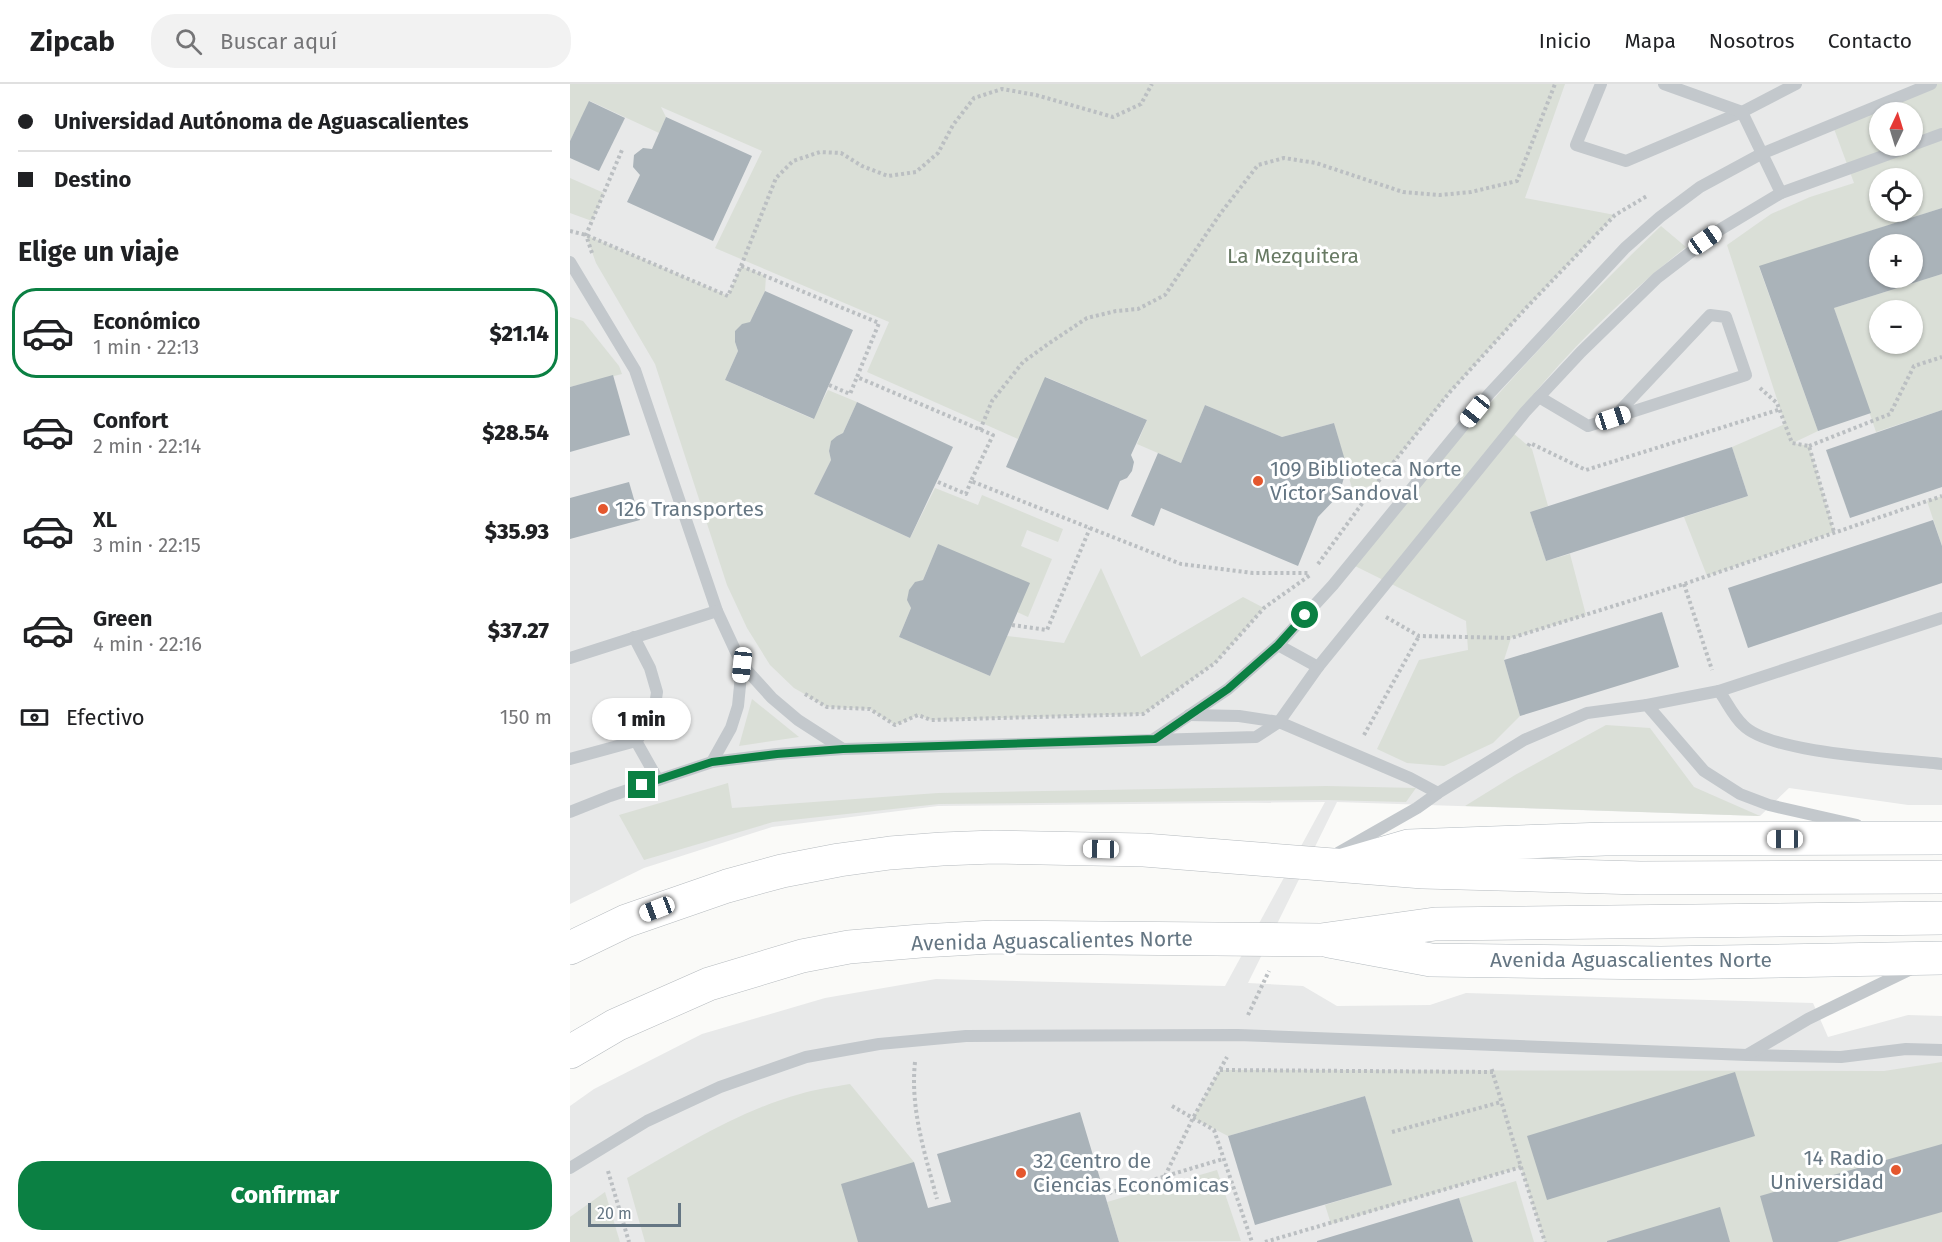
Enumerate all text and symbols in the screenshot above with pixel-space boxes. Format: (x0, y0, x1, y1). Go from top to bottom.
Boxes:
search box (151, 14, 571, 68)
text: Zipcab (30, 25, 115, 58)
icon: search (172, 25, 205, 58)
text: Buscar aquí (220, 28, 337, 55)
text: Inicio (1539, 28, 1591, 54)
text: Mapa (1624, 28, 1676, 54)
text: Nosotros (1709, 28, 1795, 54)
text: Contacto (1828, 28, 1912, 54)
north arrow (1869, 102, 1923, 156)
map controls (1869, 102, 1923, 354)
text: Universidad Autónoma de Aguascalientes (54, 108, 469, 135)
text: Destino (54, 166, 131, 193)
button: locate (1869, 168, 1923, 222)
car (1685, 222, 1725, 258)
button: + (1869, 234, 1923, 288)
text: Elige un viaje (18, 236, 179, 268)
park label: La Mezquitera (1227, 243, 1359, 269)
button: − (1869, 300, 1923, 354)
icon: car (21, 306, 75, 360)
text: Económico (93, 308, 200, 335)
text: $21.14 (489, 320, 549, 347)
text: 1 min · 22:13 (93, 335, 199, 359)
car (1457, 391, 1493, 431)
car (1593, 404, 1633, 432)
icon: car (21, 405, 75, 459)
text: Confort (93, 407, 169, 434)
text: $28.54 (482, 419, 549, 446)
text: 2 min · 22:14 (93, 434, 201, 458)
place label: 109 Biblioteca Norte Víctor Sandoval (1270, 456, 1462, 506)
marker: 109 Biblioteca Norte Víctor Sandoval (1251, 474, 1265, 488)
place label: 126 Transportes (615, 496, 764, 522)
marker: 126 Transportes (596, 502, 610, 516)
icon: car (21, 504, 75, 558)
text: XL (93, 506, 117, 533)
text: $35.93 (485, 518, 549, 545)
text: 3 min · 22:15 (93, 533, 201, 557)
route start (1291, 601, 1318, 628)
icon: car (21, 603, 75, 657)
text: Green (93, 605, 152, 632)
text: $37.27 (488, 617, 549, 644)
text: 4 min · 22:16 (93, 632, 202, 656)
car (731, 646, 753, 684)
callout: 1 min (592, 698, 692, 740)
icon: cash (18, 701, 51, 734)
text: Efectivo (66, 704, 145, 731)
text: 150 m (500, 705, 552, 729)
text: 1 min (618, 707, 665, 731)
route end (628, 771, 655, 798)
car (1767, 830, 1803, 848)
car (1083, 840, 1119, 858)
car (637, 894, 677, 924)
street label: Avenida Aguascalientes Norte (911, 926, 1193, 956)
street label: Avenida Aguascalientes Norte (1490, 947, 1772, 973)
place label: 14 Radio Universidad (1770, 1145, 1884, 1195)
place label: 32 Centro de Ciencias Económicas (1033, 1148, 1229, 1198)
button: Confirmar (18, 1161, 552, 1230)
marker: 14 Radio Universidad (1889, 1163, 1903, 1177)
marker: 32 Centro de Ciencias Económicas (1014, 1166, 1028, 1180)
scale bar (588, 1200, 681, 1228)
text: 20 m (597, 1204, 632, 1223)

